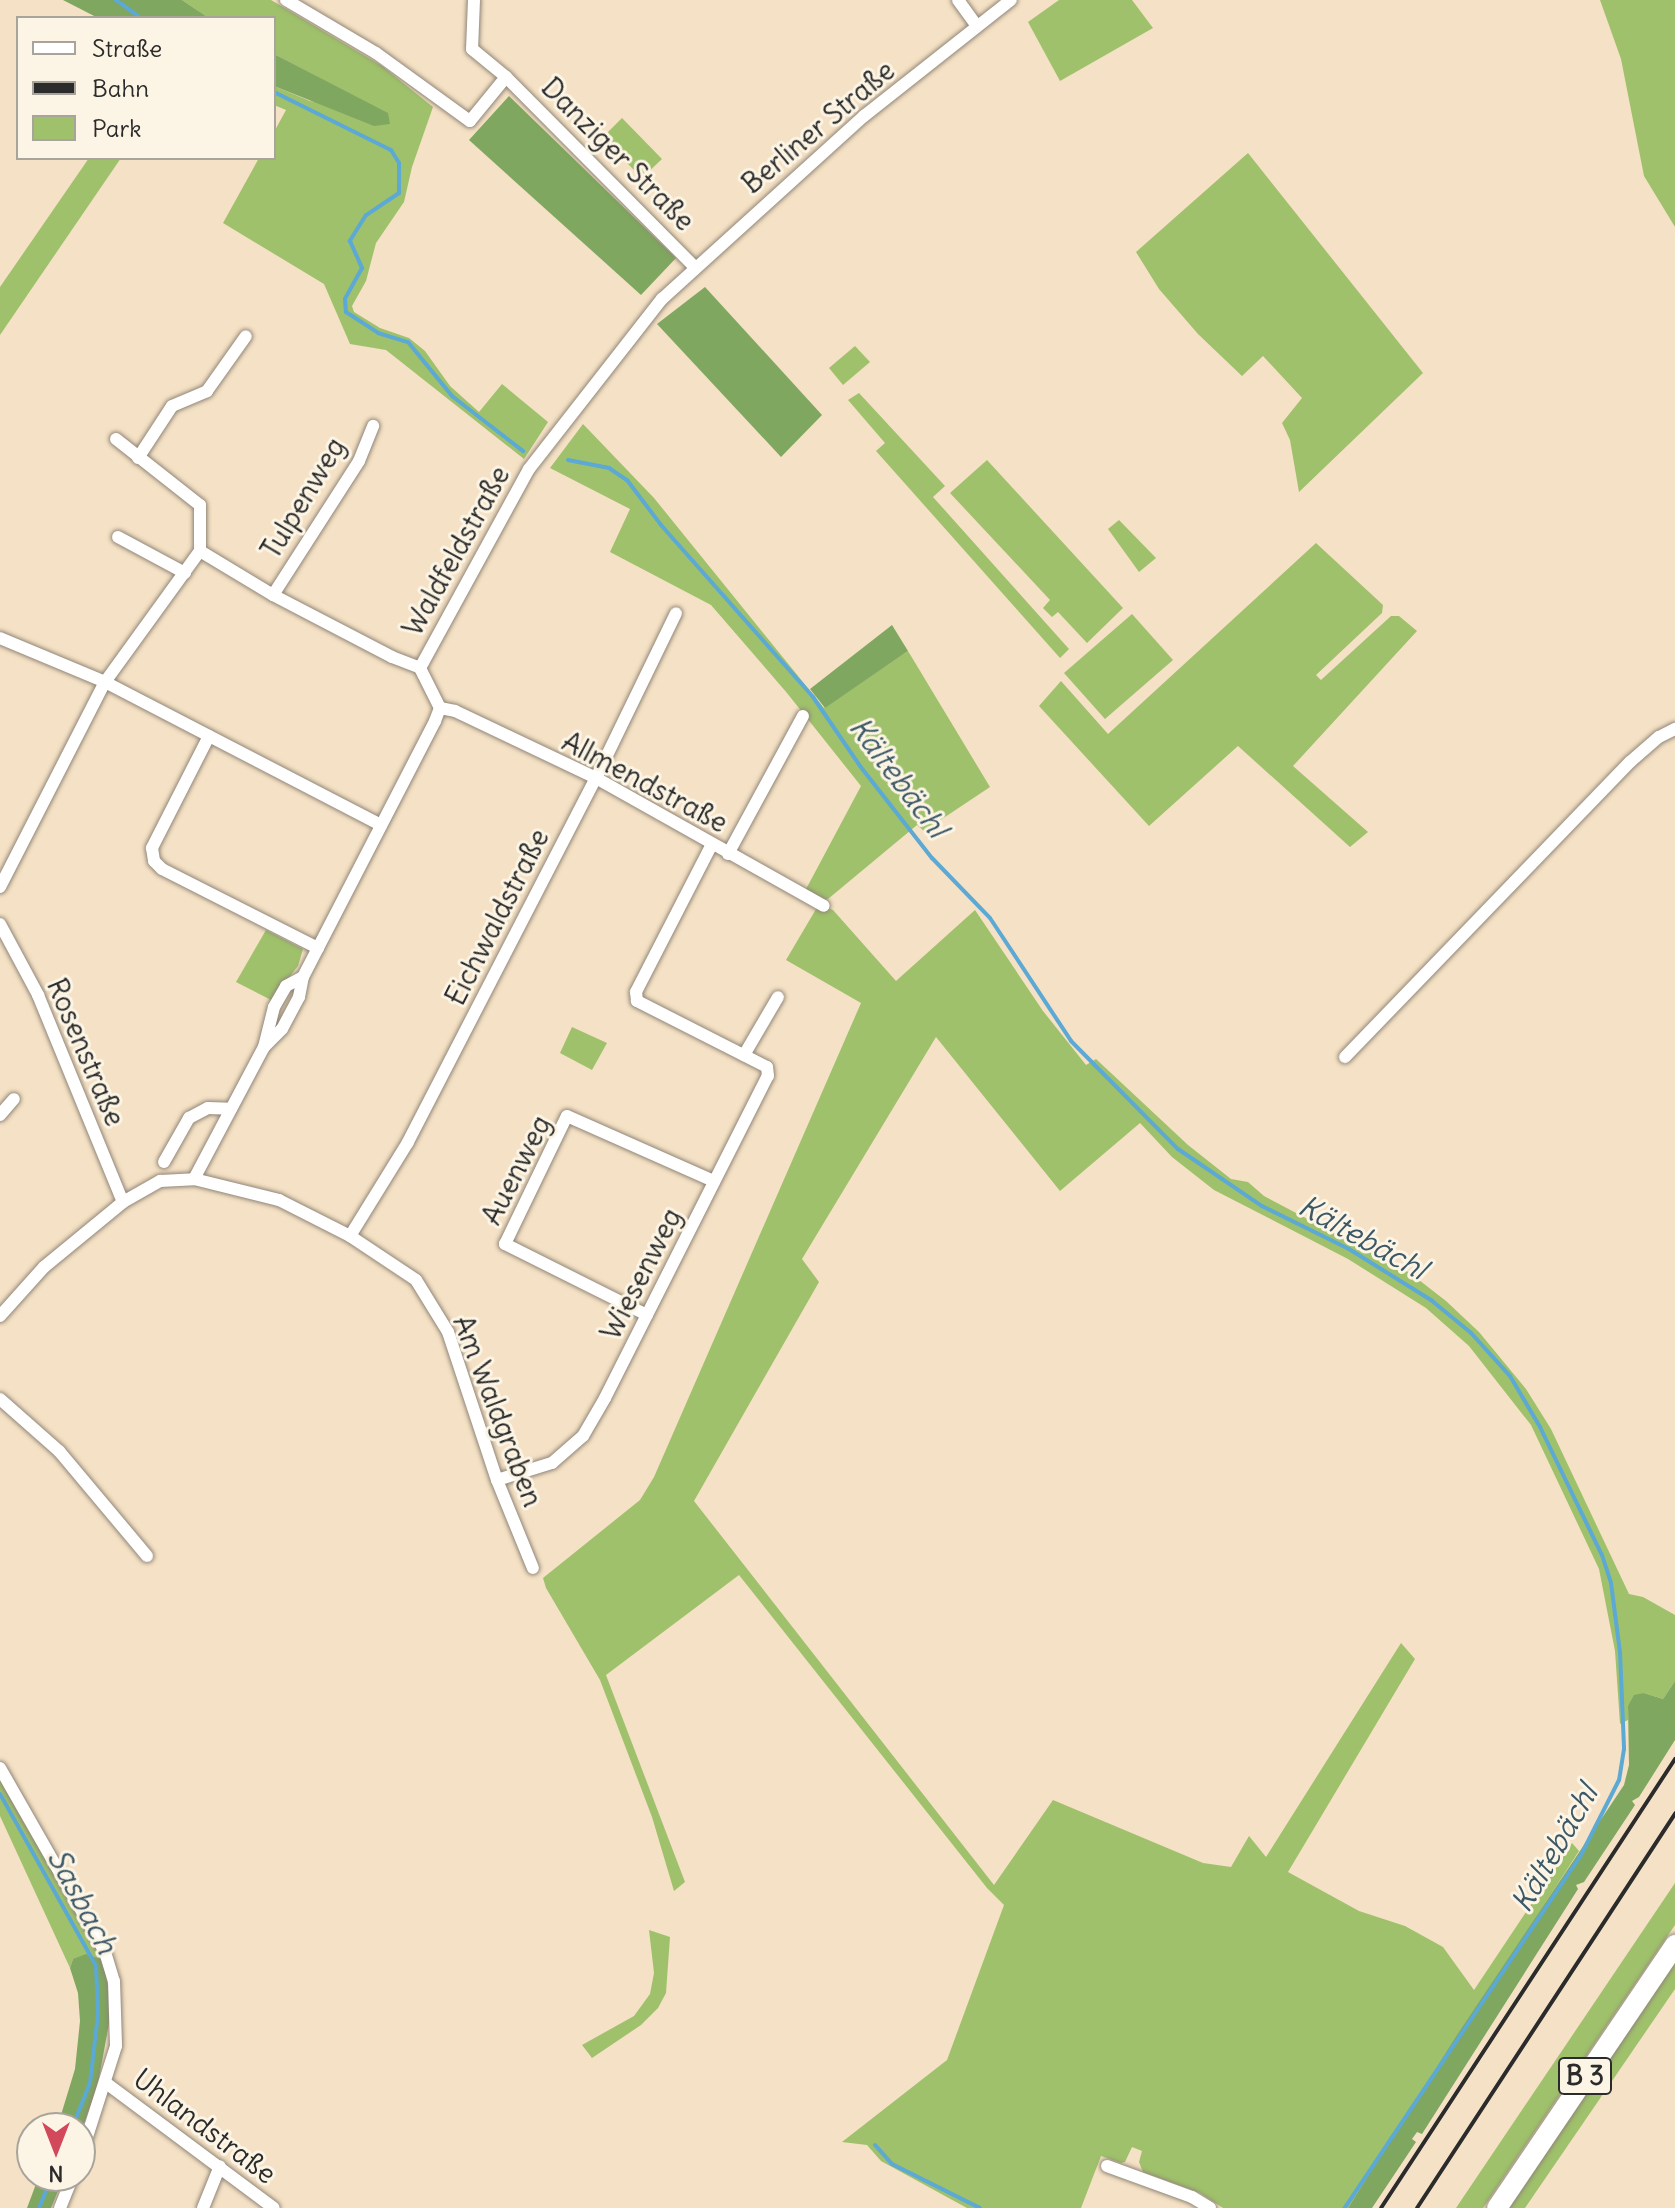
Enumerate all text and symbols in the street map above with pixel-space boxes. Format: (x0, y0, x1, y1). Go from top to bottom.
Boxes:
legend (16, 16, 276, 160)
text: Straße (92, 33, 162, 63)
street label: Berliner Straße (735, 53, 901, 201)
street label: Danziger Straße (535, 71, 701, 237)
text: Bahn (92, 73, 149, 103)
text: Park (92, 113, 142, 143)
street label: Tulpenweg (254, 431, 352, 565)
street label: Waldfeldstraße (395, 460, 517, 642)
water label: Kältebächl (842, 710, 956, 844)
street label: Allmendstraße (557, 724, 733, 840)
street label: Eichwaldstraße (438, 823, 556, 1011)
street label: Rosenstraße (40, 973, 132, 1131)
street label: Auenweg (474, 1110, 558, 1230)
water label: Kältebächl (1293, 1187, 1433, 1287)
street label: Wiesenweg (593, 1202, 689, 1346)
street label: Am Waldgraben (446, 1311, 550, 1511)
water label: Kältebächl (1503, 1778, 1605, 1918)
water label: Sasbach (40, 1842, 126, 1960)
road number: B 3 (1557, 2054, 1613, 2098)
street label: Uhlandstraße (127, 2062, 283, 2190)
north arrow (16, 2112, 96, 2192)
text: N (48, 2160, 64, 2188)

